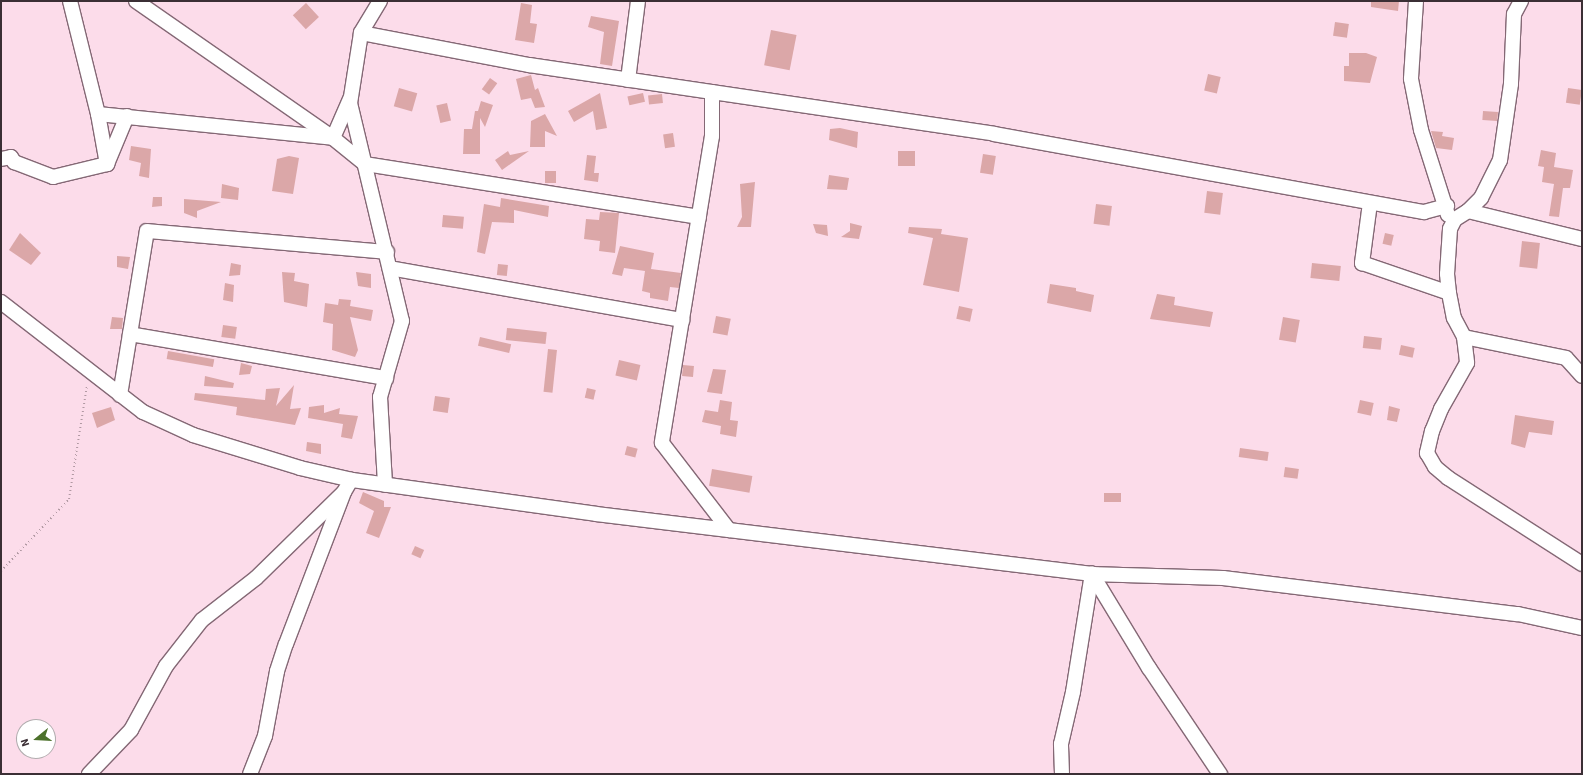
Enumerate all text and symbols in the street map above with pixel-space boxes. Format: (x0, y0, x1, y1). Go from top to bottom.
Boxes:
north arrow (16, 719, 56, 759)
text: N (17, 737, 33, 748)

